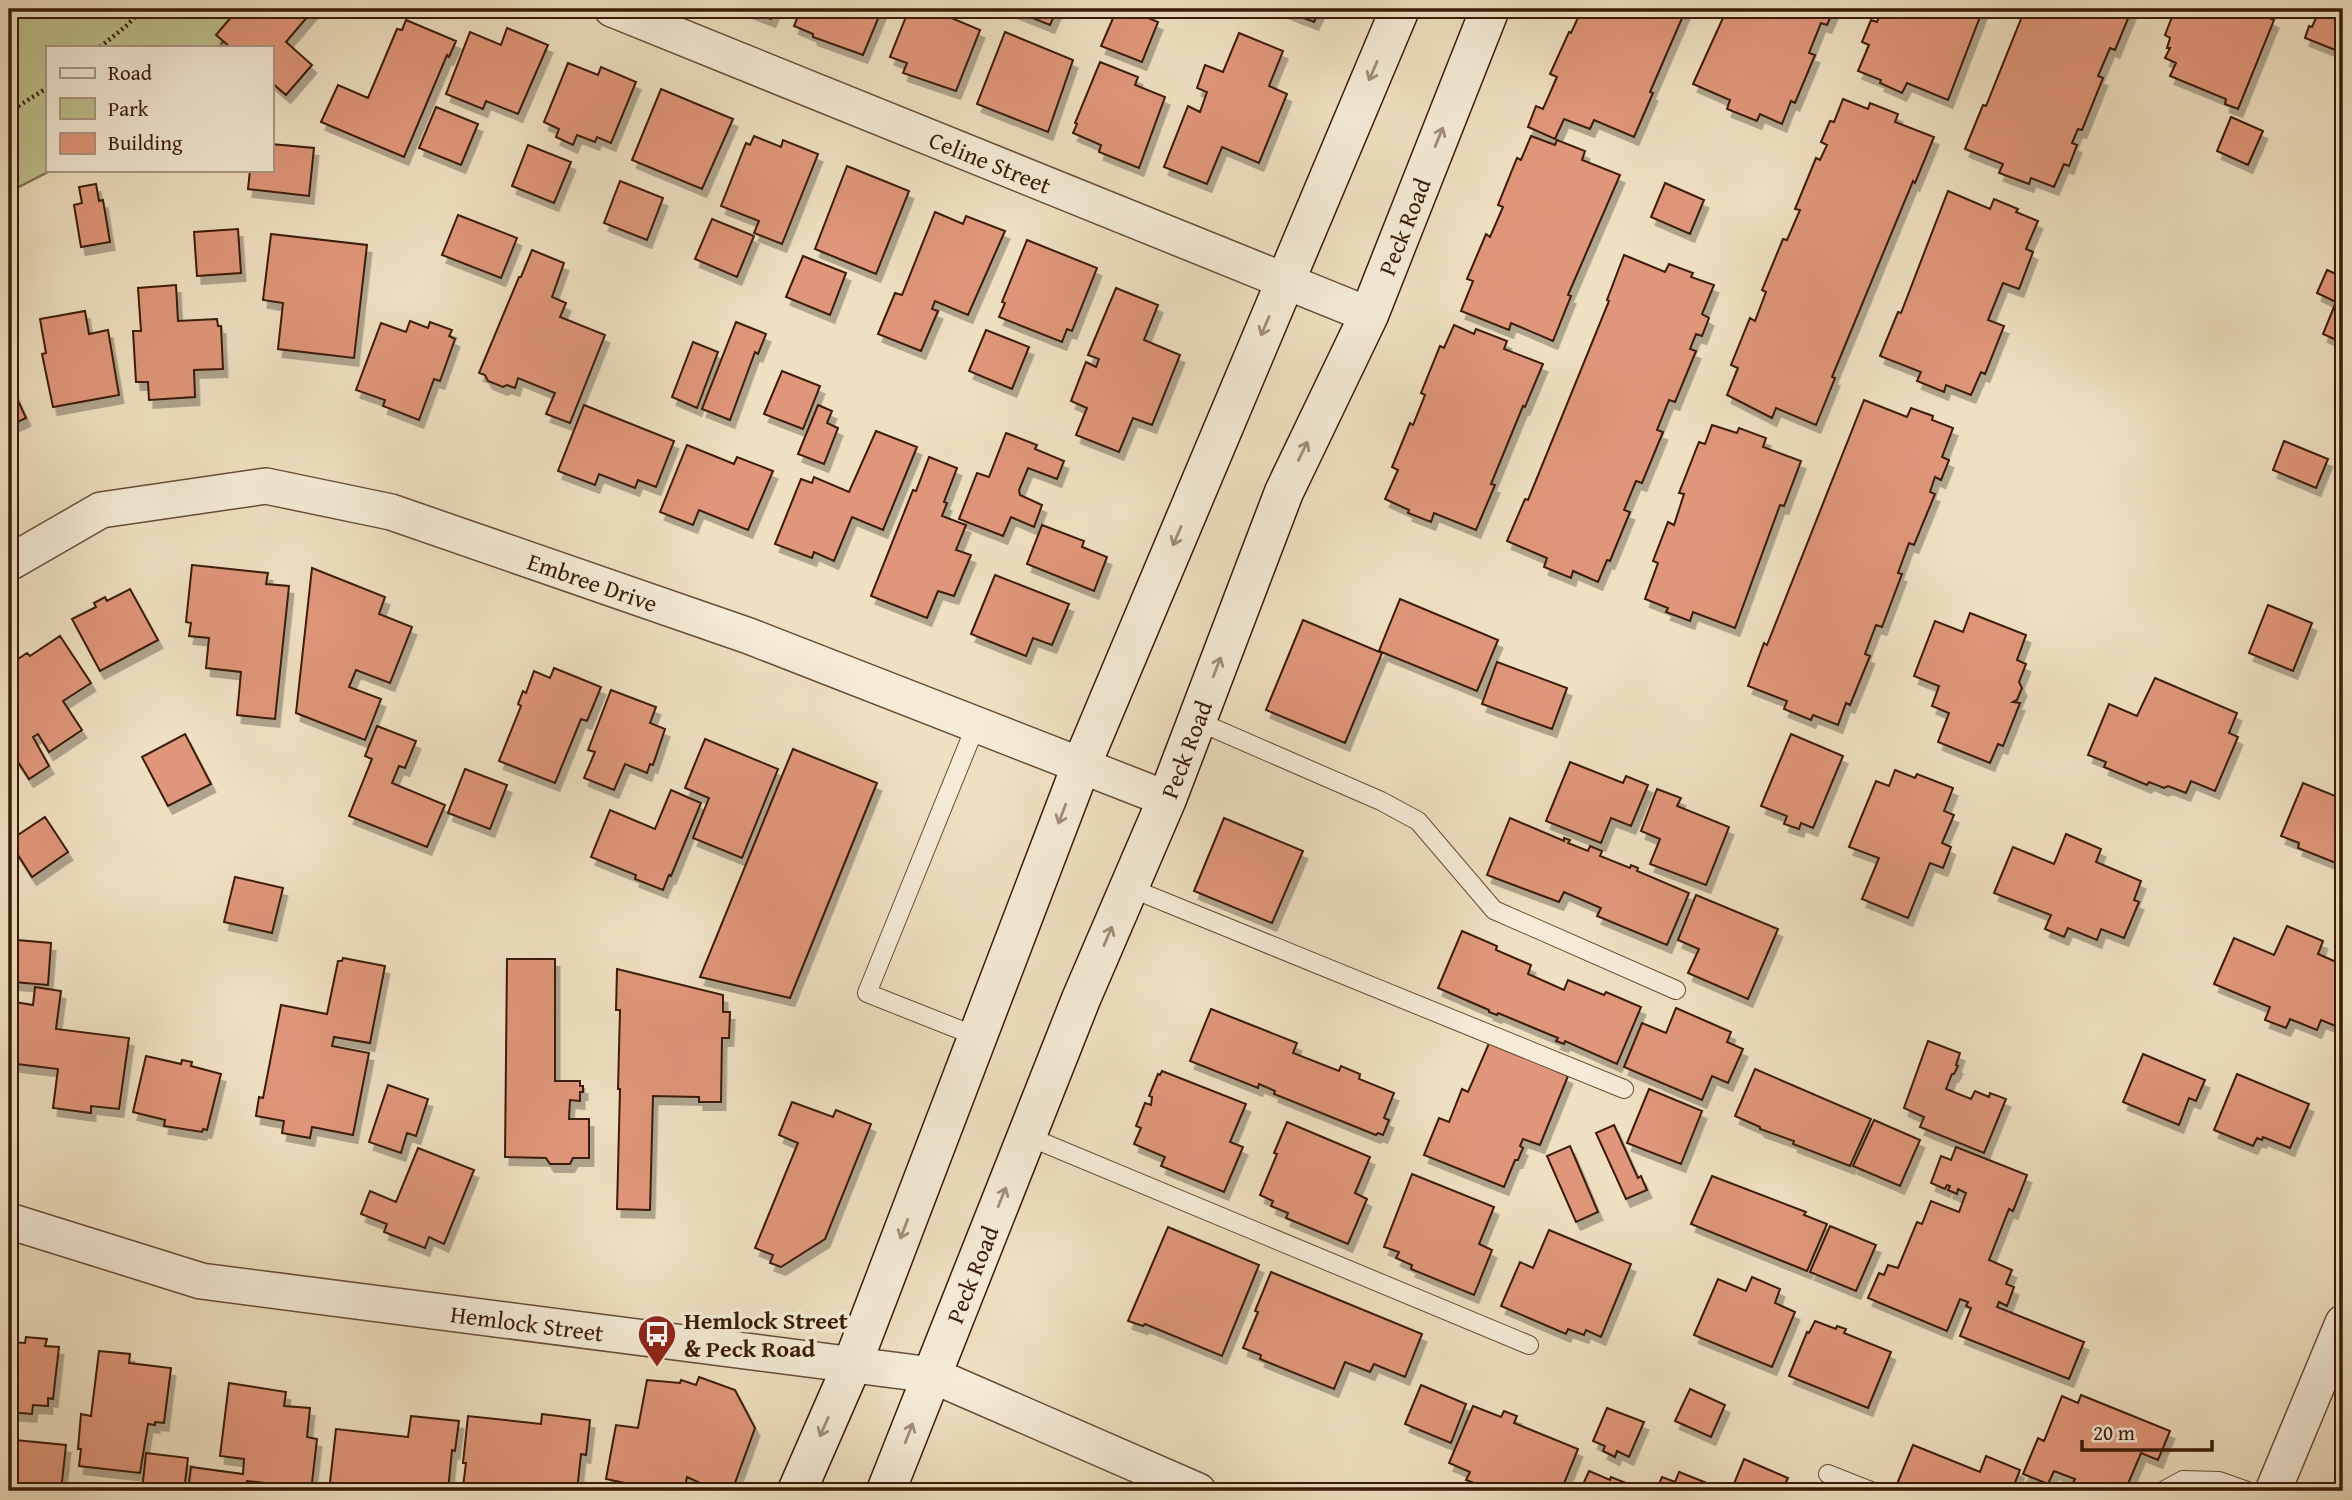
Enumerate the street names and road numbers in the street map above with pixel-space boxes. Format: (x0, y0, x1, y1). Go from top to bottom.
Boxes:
street label: Celine Street (924, 122, 1057, 202)
street label: Peck Road (1369, 172, 1439, 280)
street label: Embree Drive (523, 543, 662, 621)
street label: Peck Road (1151, 695, 1221, 803)
street label: Peck Road (937, 1220, 1007, 1328)
street label: Hemlock Street (448, 1296, 606, 1350)

